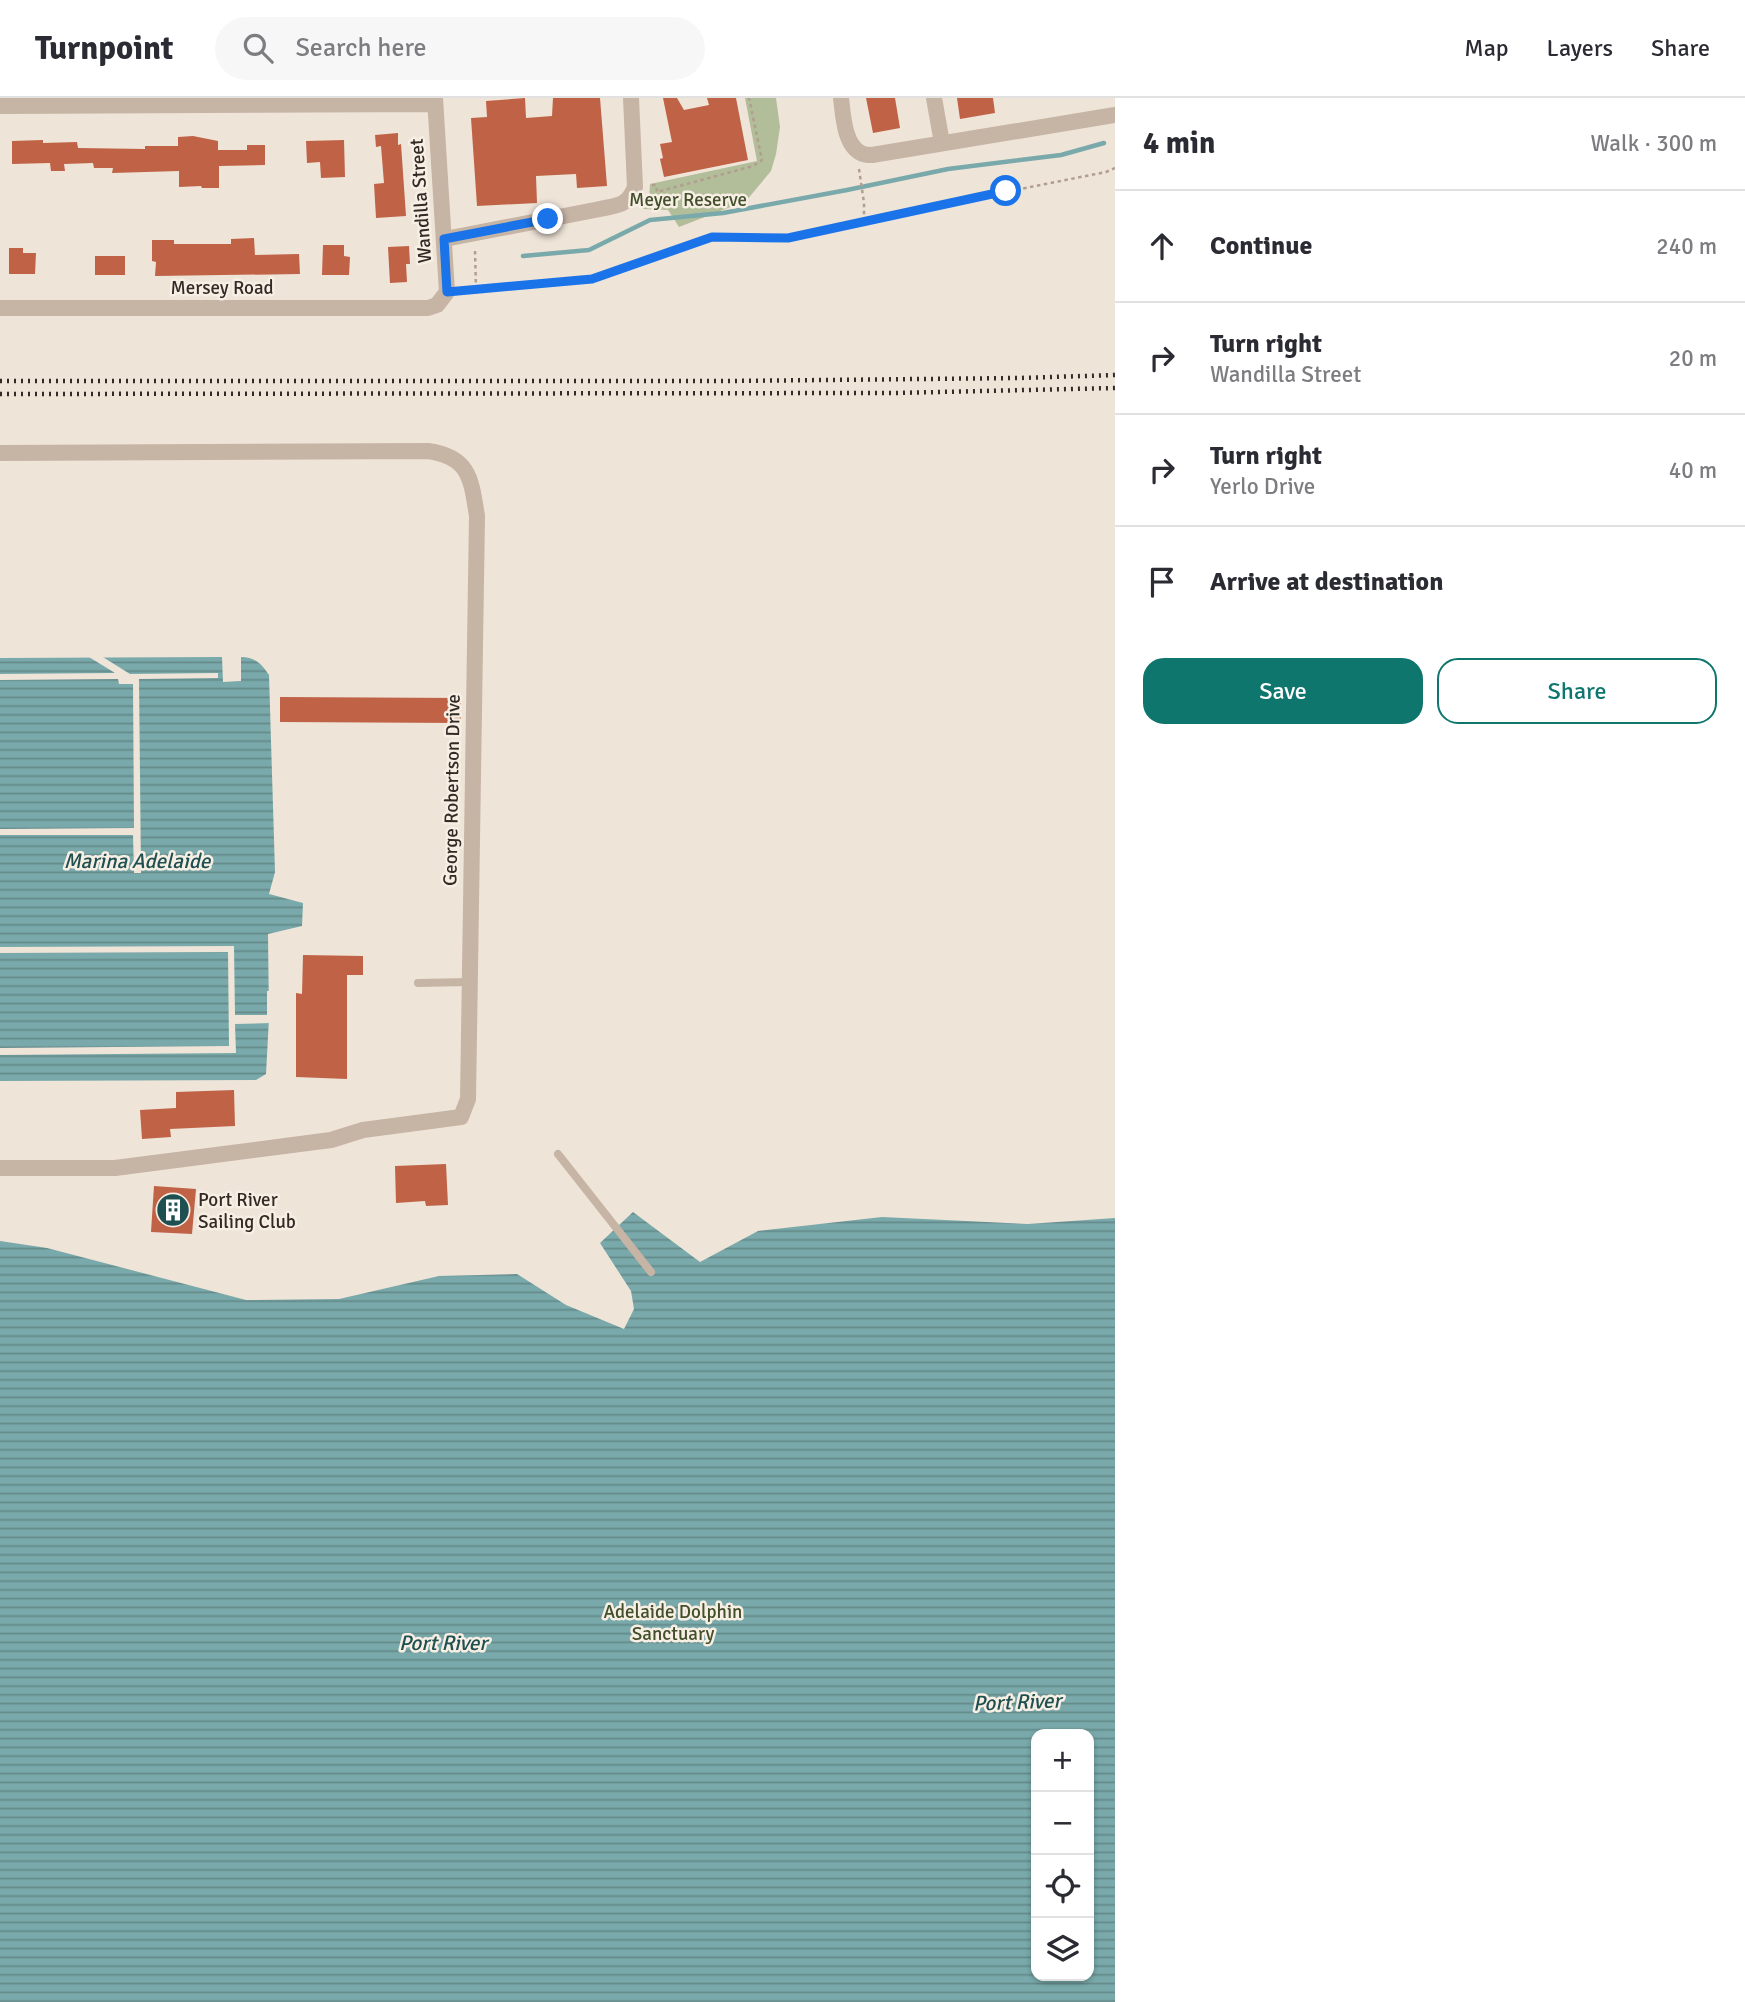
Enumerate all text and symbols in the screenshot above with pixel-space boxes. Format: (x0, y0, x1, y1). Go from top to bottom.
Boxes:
search box (215, 17, 705, 80)
text: Turnpoint (35, 28, 173, 69)
icon: search (239, 29, 277, 67)
text: Search here (295, 32, 427, 64)
text: Map (1464, 33, 1509, 63)
text: Layers (1547, 33, 1613, 63)
text: Share (1651, 33, 1710, 63)
text: 4 min (1143, 125, 1215, 162)
text: Walk · 300 m (1591, 129, 1717, 158)
street label: Wandilla Street (405, 137, 437, 264)
route start (990, 175, 1021, 206)
park label: Meyer Reserve (629, 188, 747, 212)
route end (532, 203, 563, 234)
icon: ahead (1143, 227, 1181, 265)
text: Continue (1210, 230, 1312, 262)
text: 240 m (1656, 232, 1717, 261)
street label: Mersey Road (170, 276, 274, 300)
text: Turn right (1210, 328, 1322, 360)
icon: right (1143, 339, 1181, 377)
text: 20 m (1669, 344, 1717, 373)
text: Wandilla Street (1210, 360, 1361, 389)
text: Turn right (1210, 440, 1322, 472)
icon: right (1143, 451, 1181, 489)
text: 40 m (1669, 456, 1717, 485)
text: Yerlo Drive (1210, 472, 1315, 501)
icon: arrive (1143, 563, 1181, 601)
text: Arrive at destination (1210, 566, 1443, 598)
button: Save (1143, 658, 1423, 724)
button: Share (1437, 658, 1717, 724)
street label: George Robertson Drive (438, 694, 466, 886)
water label: Marina Adelaide (64, 848, 212, 874)
place label: Port River Sailing Club (198, 1188, 296, 1234)
building icon: Port River Sailing Club (154, 1191, 192, 1229)
park label: Adelaide Dolphin Sanctuary (604, 1600, 742, 1646)
water label: Port River (399, 1630, 490, 1656)
water label: Port River (973, 1687, 1065, 1717)
map controls (1031, 1729, 1094, 1981)
button: + (1031, 1729, 1094, 1792)
button: − (1031, 1792, 1094, 1855)
button: locate (1031, 1855, 1094, 1918)
button: layers (1031, 1918, 1094, 1981)

